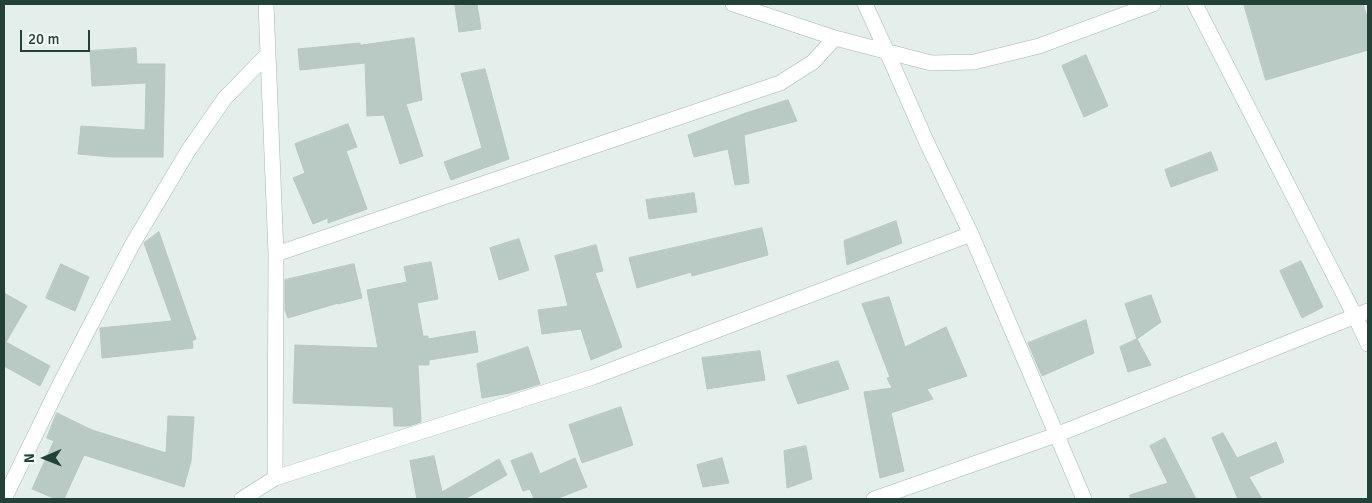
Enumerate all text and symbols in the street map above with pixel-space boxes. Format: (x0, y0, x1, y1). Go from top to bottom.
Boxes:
scale bar (22, 20, 92, 52)
text: 20 m (28, 30, 59, 48)
north arrow (20, 433, 70, 483)
text: N (21, 453, 38, 463)

